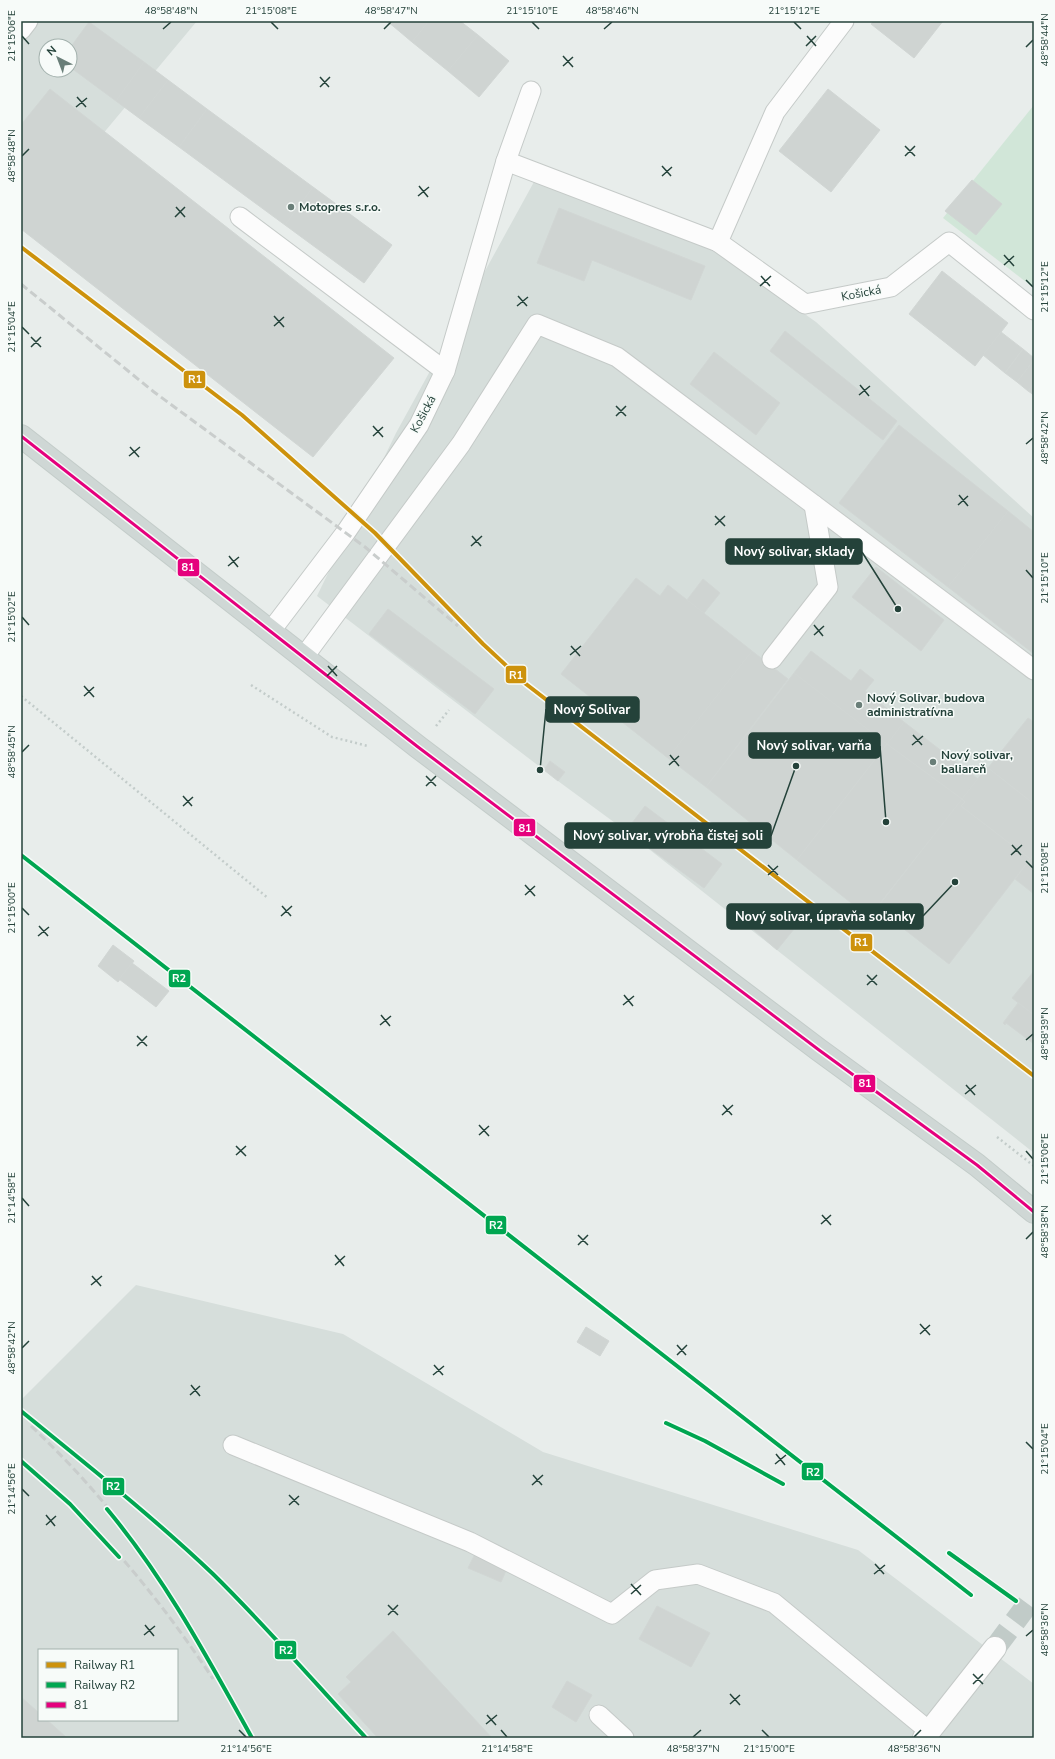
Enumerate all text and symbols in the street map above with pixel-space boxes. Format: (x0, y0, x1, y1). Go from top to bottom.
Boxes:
text: 48°58'48"N (144, 4, 198, 18)
text: 21°15'08"E (245, 4, 297, 18)
text: 48°58'47"N (364, 4, 418, 18)
text: 21°15'10"E (506, 4, 558, 18)
text: 48°58'46"N (585, 4, 639, 18)
text: 21°15'12"E (768, 4, 820, 18)
text: 21°15'06"E (5, 10, 19, 62)
text: 48°58'44"N (1038, 13, 1052, 67)
north arrow (38, 38, 78, 78)
text: N (44, 43, 60, 59)
text: 48°58'48"N (5, 129, 19, 183)
place label: Motopres s.r.o. (299, 199, 381, 215)
marker: Motopres s.r.o. (286, 202, 296, 212)
text: 21°15'12"E (1038, 261, 1052, 313)
street label: Košická (840, 281, 882, 305)
text: 21°15'04"E (5, 301, 19, 353)
line badge: R1 (183, 370, 206, 389)
text: R1 (188, 372, 202, 387)
street label: Košická (406, 392, 440, 436)
text: 48°58'42"N (1038, 411, 1052, 465)
callout: Nový solivar, sklady (726, 539, 862, 564)
text: Nový solivar, sklady (734, 543, 854, 561)
text: 21°15'10"E (1038, 552, 1052, 604)
line badge: 81 (177, 558, 200, 577)
text: 81 (181, 560, 195, 575)
text: 21°15'02"E (5, 591, 19, 643)
line badge: R1 (505, 665, 527, 684)
text: R1 (509, 668, 523, 683)
place label: Nový Solivar, budova administratívna (867, 690, 985, 720)
callout: Nový Solivar (546, 697, 639, 722)
marker: Nový Solivar, budova administratívna (854, 700, 864, 710)
text: Nový Solivar (554, 701, 631, 719)
text: 48°58'45"N (5, 725, 19, 779)
callout: Nový solivar, varňa (749, 733, 880, 758)
text: Nový solivar, varňa (756, 737, 872, 755)
place label: Nový solivar, baliareň (941, 747, 1013, 777)
marker: Nový solivar, baliareň (928, 757, 938, 767)
line badge: 81 (513, 818, 536, 837)
text: 81 (518, 821, 532, 836)
callout: Nový solivar, výrobňa čistej soli (565, 823, 771, 848)
text: Nový solivar, výrobňa čistej soli (573, 827, 763, 845)
text: 21°15'08"E (1038, 842, 1052, 894)
text: 21°15'00"E (5, 882, 19, 934)
callout: Nový solivar, úpravňa soľanky (727, 904, 923, 929)
text: Nový solivar, úpravňa soľanky (735, 908, 915, 926)
line badge: R1 (850, 933, 873, 952)
text: R1 (854, 935, 868, 950)
line badge: R2 (168, 969, 191, 988)
text: R2 (172, 971, 186, 986)
text: 48°58'39"N (1038, 1007, 1052, 1061)
line badge: 81 (853, 1074, 876, 1093)
text: 81 (858, 1076, 872, 1091)
text: 21°15'06"E (1038, 1133, 1052, 1185)
text: 21°14'58"E (5, 1172, 19, 1224)
text: 48°58'38"N (1038, 1205, 1052, 1259)
line badge: R2 (485, 1215, 507, 1235)
text: R2 (489, 1218, 503, 1233)
text: 48°58'42"N (5, 1321, 19, 1375)
text: 21°15'04"E (1038, 1423, 1052, 1475)
line badge: R2 (801, 1462, 824, 1481)
text: 21°14'56"E (5, 1463, 19, 1515)
text: R2 (806, 1465, 820, 1480)
line badge: R2 (102, 1477, 125, 1496)
text: R2 (106, 1479, 120, 1494)
text: 48°58'36"N (1038, 1603, 1052, 1657)
line badge: R2 (274, 1640, 297, 1660)
text: R2 (279, 1643, 293, 1658)
legend (38, 1649, 178, 1721)
text: Railway R1 (74, 1657, 135, 1673)
text: Railway R2 (74, 1677, 135, 1693)
text: 81 (74, 1697, 88, 1713)
text: 21°14'56"E (220, 1742, 272, 1756)
text: 21°14'58"E (481, 1742, 533, 1756)
text: 48°58'37"N (666, 1742, 720, 1756)
text: 21°15'00"E (743, 1742, 795, 1756)
text: 48°58'36"N (887, 1742, 941, 1756)

